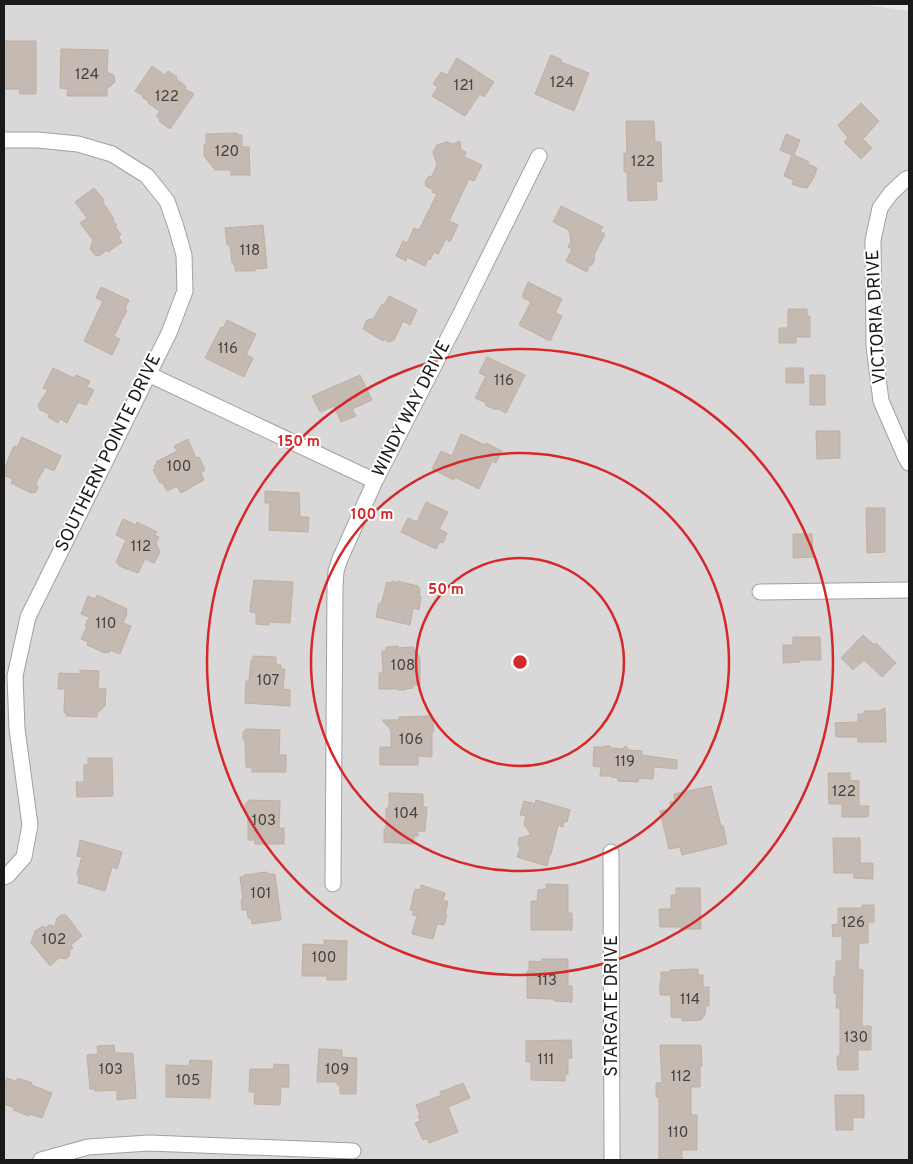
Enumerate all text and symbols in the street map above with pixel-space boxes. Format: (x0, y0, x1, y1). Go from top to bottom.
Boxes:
house number: 124 (75, 66, 99, 85)
house number: 124 (550, 74, 574, 93)
house number: 121 (454, 77, 474, 96)
house number: 122 (155, 88, 179, 107)
house number: 120 (215, 143, 239, 162)
house number: 122 (631, 153, 655, 172)
house number: 118 (240, 242, 260, 261)
street label: VICTORIA DRIVE (862, 249, 892, 385)
street label: WINDY WAY DRIVE (368, 337, 456, 481)
house number: 116 (218, 340, 238, 359)
street label: SOUTHERN POINTE DRIVE (51, 350, 167, 556)
house number: 116 (494, 372, 514, 391)
text: 150 m (278, 433, 320, 452)
house number: 100 (167, 458, 191, 477)
text: 100 m (351, 506, 393, 525)
house number: 112 (131, 538, 151, 557)
text: 50 m (428, 581, 464, 600)
house number: 110 (96, 615, 116, 634)
centre of rings (511, 653, 529, 671)
house number: 108 (391, 657, 415, 676)
house number: 107 (257, 672, 279, 691)
house number: 106 (399, 731, 423, 750)
house number: 119 (615, 753, 635, 772)
house number: 122 (832, 783, 856, 802)
house number: 104 (394, 805, 418, 824)
house number: 103 (252, 812, 276, 831)
house number: 101 (251, 885, 271, 904)
house number: 126 (841, 914, 865, 933)
house number: 102 (42, 931, 66, 950)
street label: STARGATE DRIVE (601, 935, 624, 1077)
house number: 100 (312, 949, 336, 968)
house number: 113 (537, 972, 557, 991)
house number: 114 (680, 991, 700, 1010)
house number: 130 (844, 1029, 868, 1048)
house number: 111 (538, 1051, 554, 1070)
house number: 103 (99, 1061, 123, 1080)
house number: 109 (325, 1061, 349, 1080)
house number: 112 (671, 1068, 691, 1087)
house number: 105 (176, 1072, 200, 1091)
house number: 110 (668, 1124, 688, 1143)

